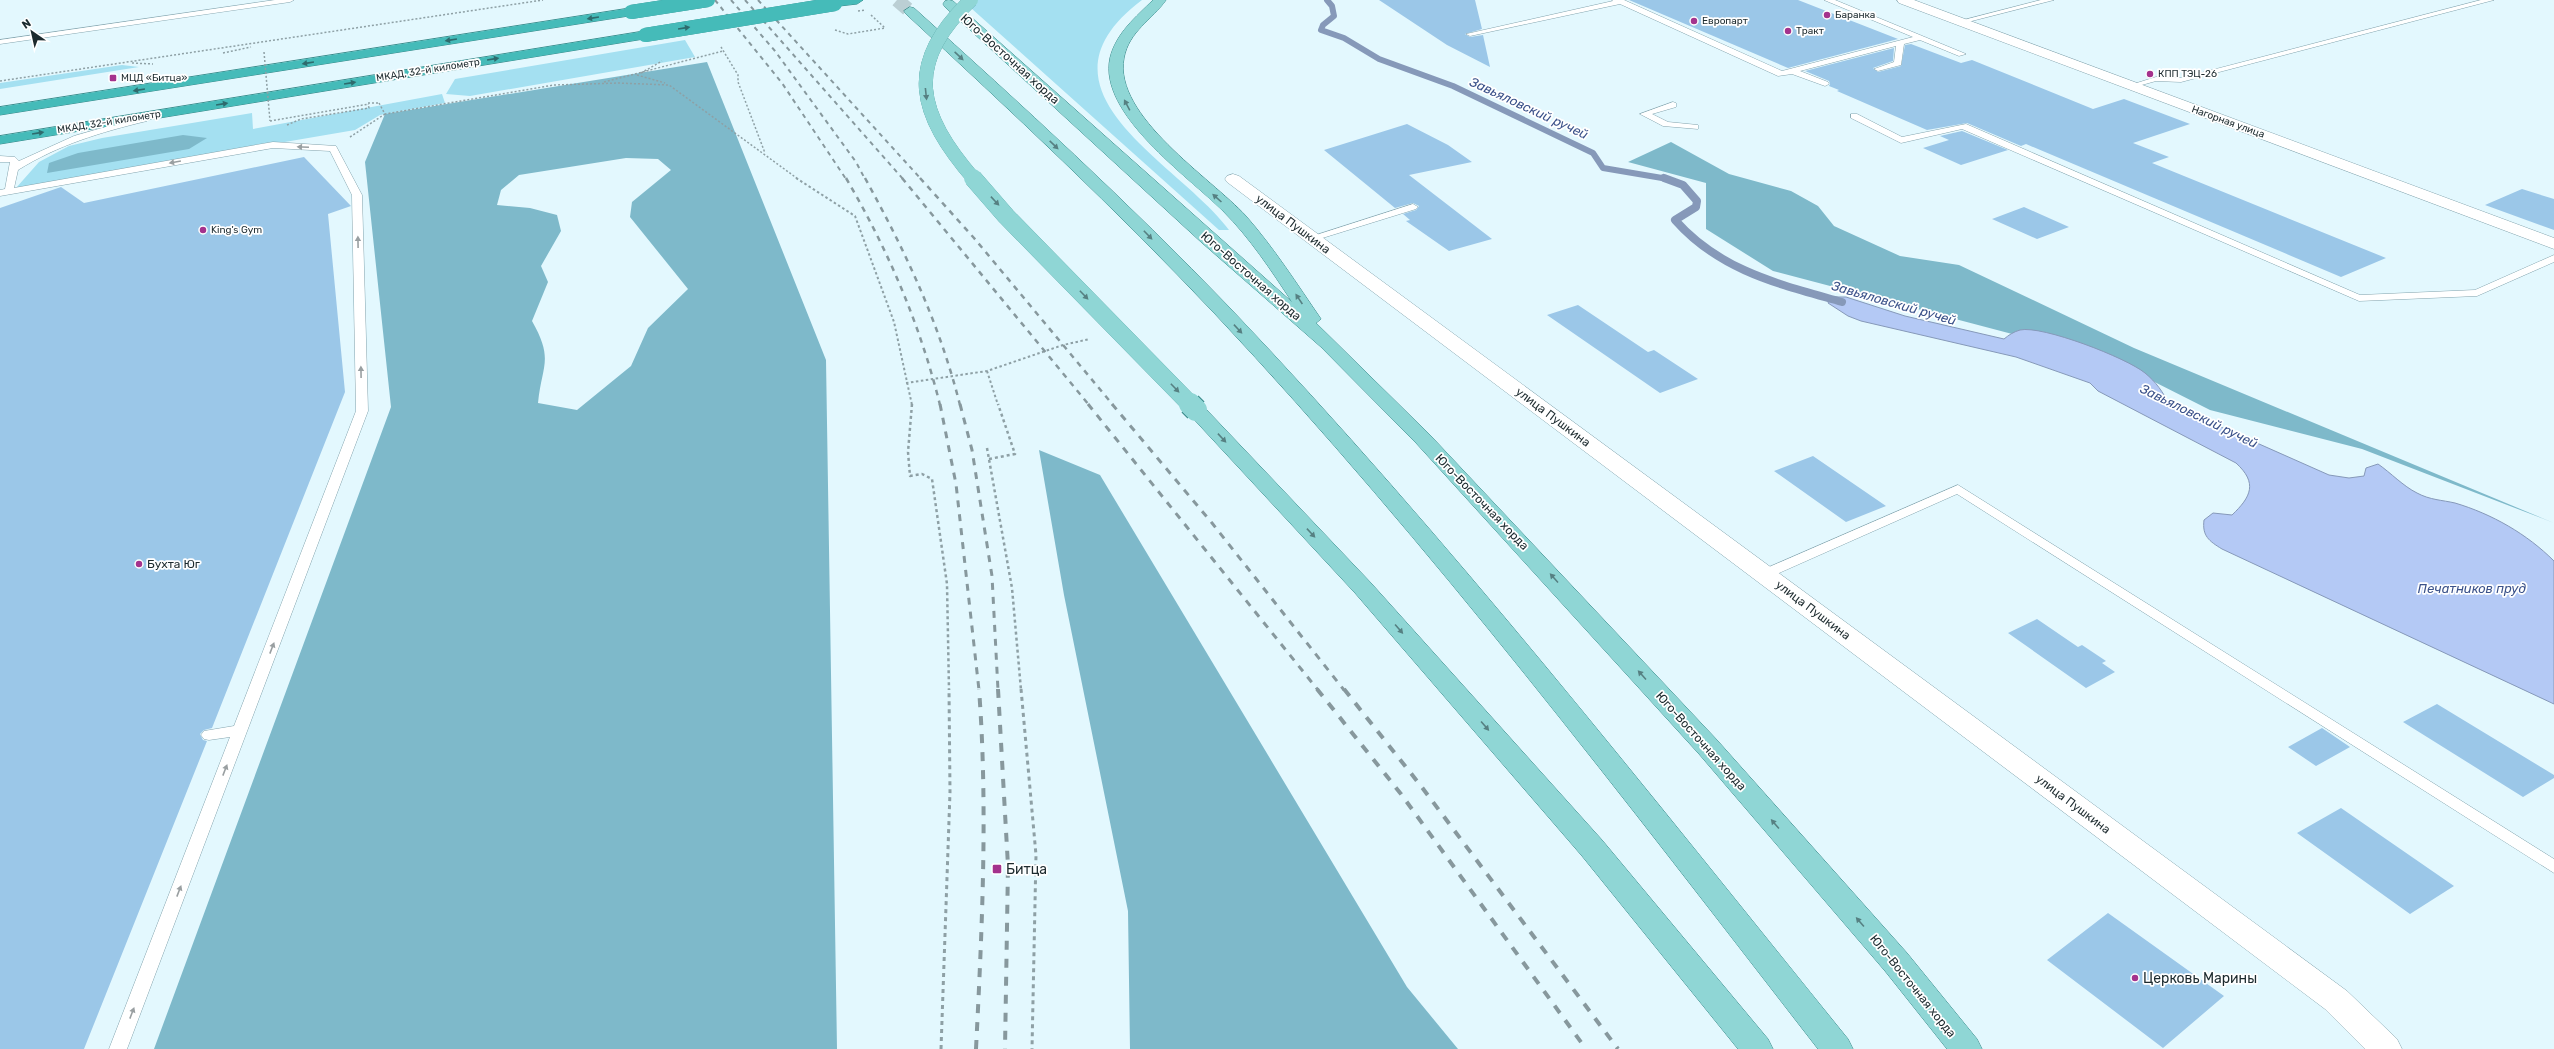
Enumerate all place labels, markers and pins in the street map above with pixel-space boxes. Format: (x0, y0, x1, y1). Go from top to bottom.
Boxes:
place label: Баранка (1835, 9, 1875, 21)
marker: Баранка (1822, 10, 1832, 20)
place label: Европарт (1702, 15, 1748, 27)
marker: Европарт (1689, 16, 1699, 26)
place label: Тракт (1796, 25, 1824, 37)
marker: Тракт (1783, 26, 1793, 36)
place label: КПП ТЭЦ-26 (2158, 68, 2217, 80)
marker: КПП ТЭЦ-26 (2145, 69, 2155, 79)
place label: МЦД «Битца» (121, 72, 187, 84)
marker: МЦД «Битца» (108, 73, 118, 83)
place label: King's Gym (211, 224, 262, 236)
marker: King's Gym (198, 225, 208, 235)
place label: Бухта Юг (147, 557, 201, 571)
marker: Бухта Юг (134, 559, 144, 569)
place label: Битца (1006, 861, 1047, 878)
marker: Битца (991, 863, 1003, 875)
place label: Церковь Марины (2143, 970, 2257, 987)
marker: Церковь Марины (2130, 973, 2140, 983)

